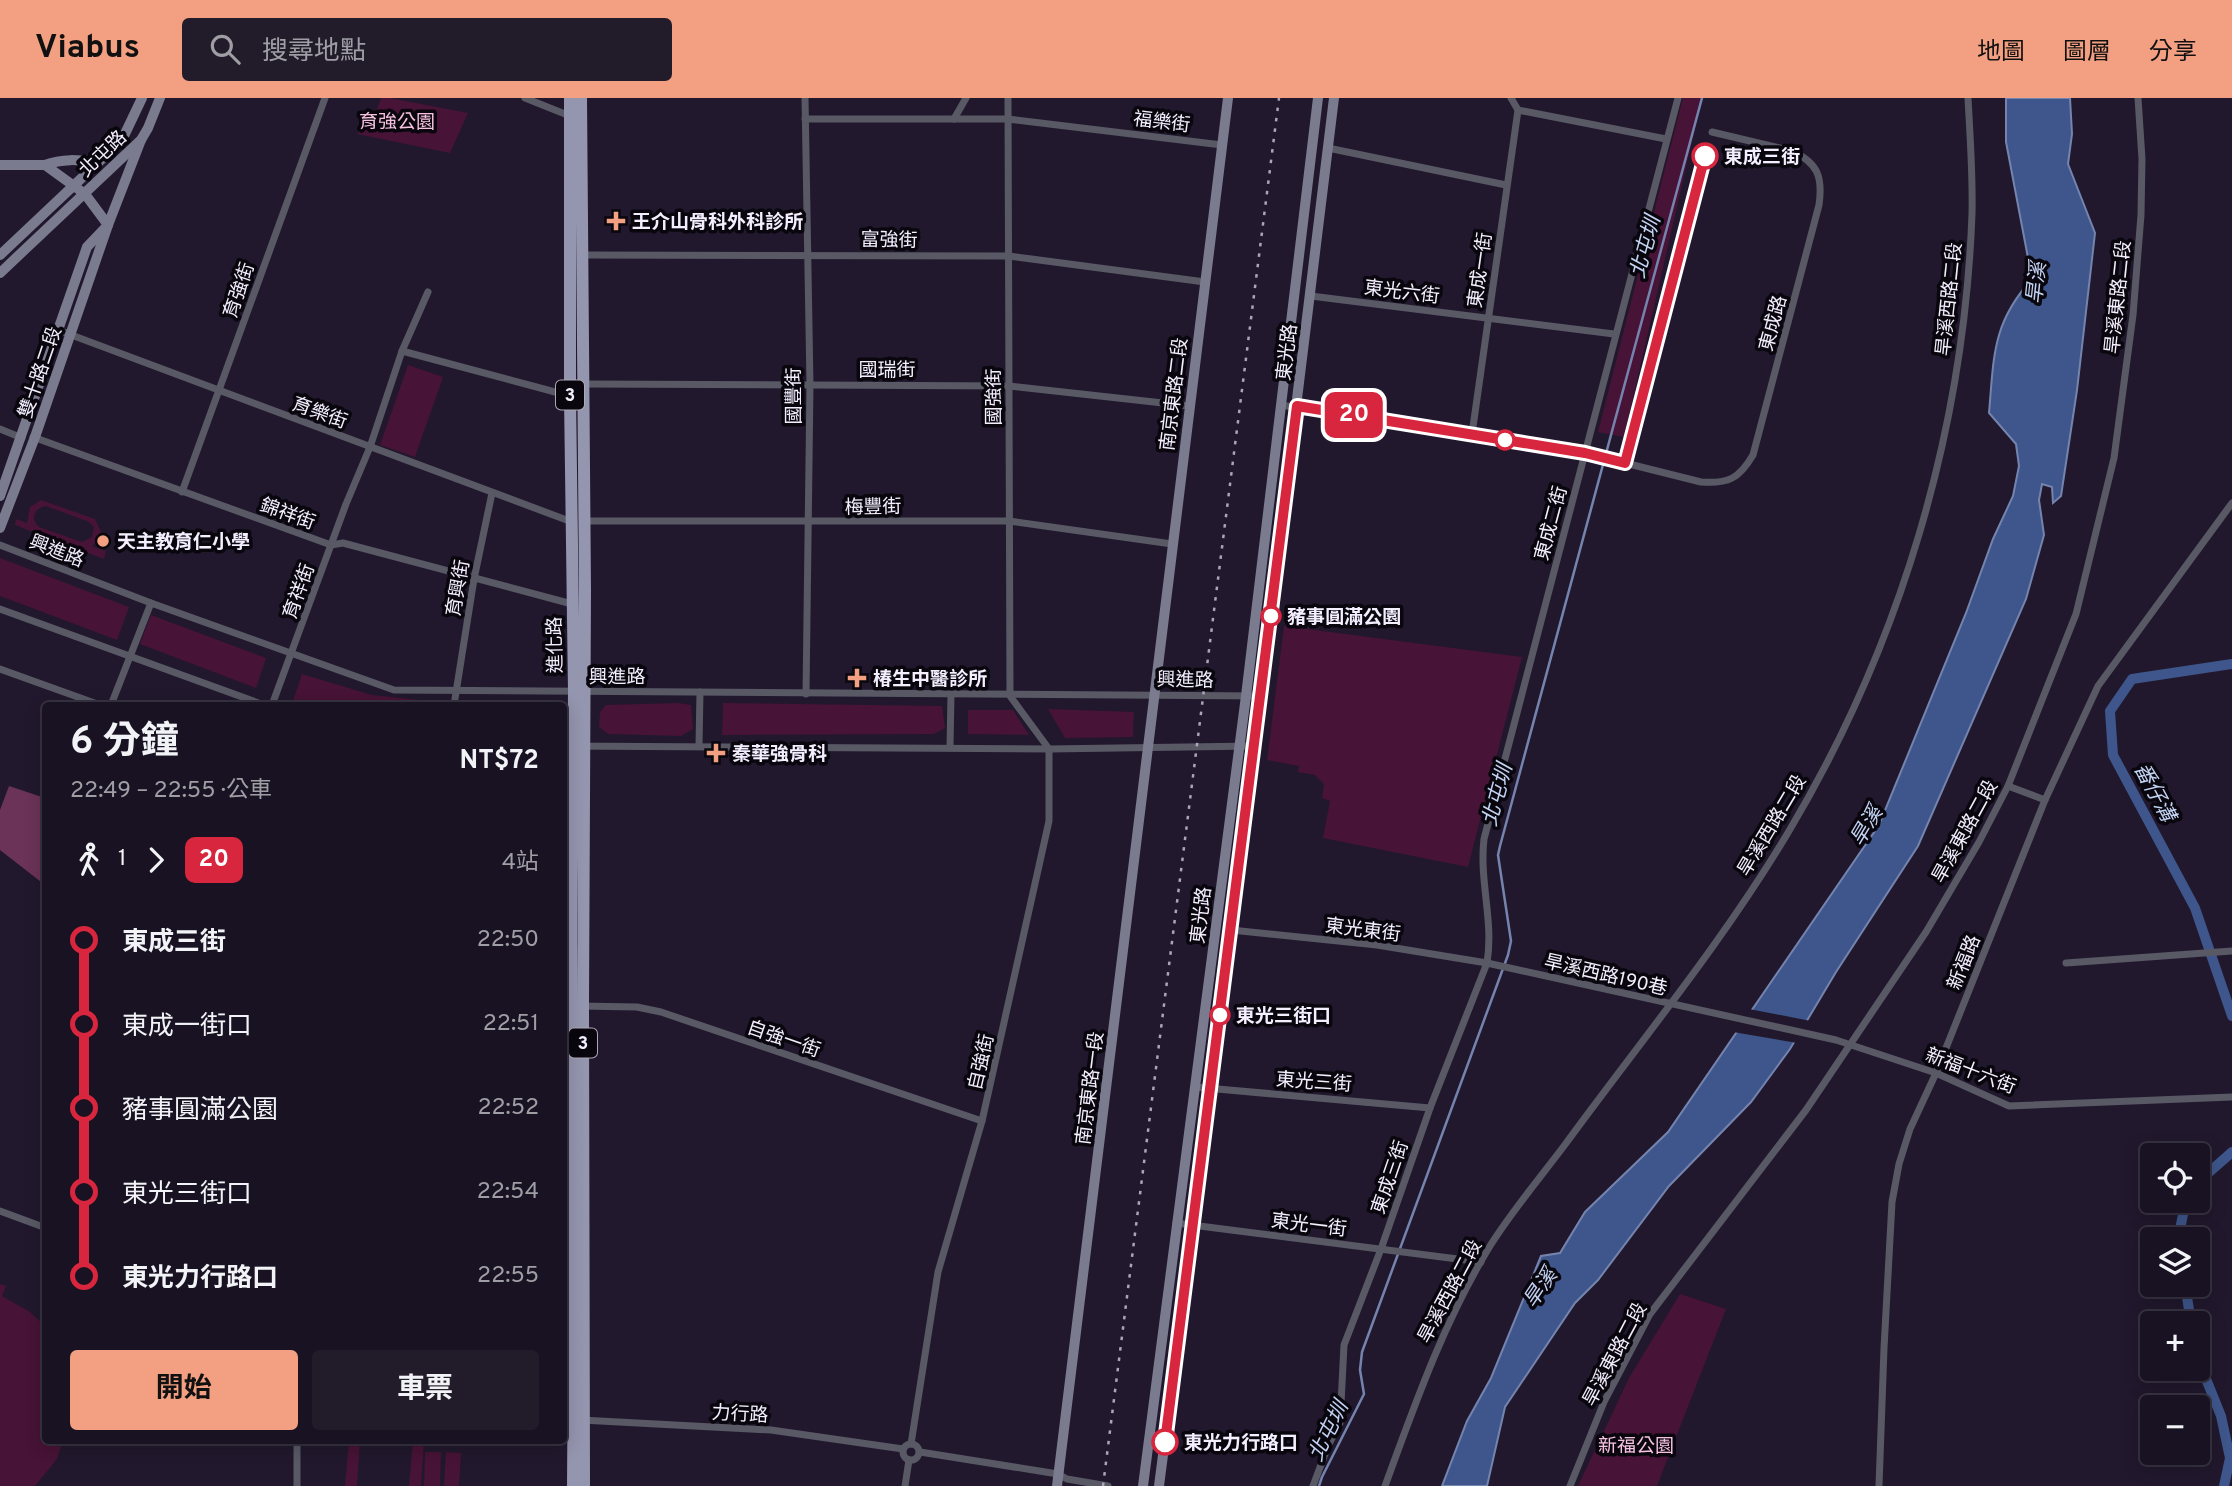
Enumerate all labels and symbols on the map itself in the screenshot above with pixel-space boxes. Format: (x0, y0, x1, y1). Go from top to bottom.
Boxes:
street label: 福樂街 (1132, 108, 1192, 138)
park label: 育強公園 (359, 111, 435, 135)
street label: 北屯路 (75, 126, 132, 183)
marker: 東成三街 (1692, 143, 1718, 169)
place label: 東成三街 (1724, 146, 1800, 170)
marker: 王介山骨科外科診所 (606, 211, 626, 231)
place label: 王介山骨科外科診所 (632, 211, 803, 235)
water label: 北屯圳 (1625, 211, 1668, 281)
street label: 富強街 (860, 229, 918, 253)
street label: 東成一街 (1464, 231, 1498, 310)
street label: 旱溪東路二段 (2101, 239, 2137, 355)
street label: 旱溪西路二段 (1932, 241, 1968, 357)
water label: 旱溪 (2022, 258, 2053, 305)
street label: 育強街 (219, 260, 261, 322)
street label: 東光六街 (1363, 276, 1441, 310)
street label: 東成路 (1755, 293, 1793, 354)
street label: 東光路 (1273, 322, 1303, 382)
street label: 雙十路二段 (14, 324, 68, 421)
street label: 南京東路二段 (1156, 336, 1194, 452)
street label: 國瑞街 (858, 359, 916, 383)
street label: 國豐街 (783, 367, 807, 425)
street label: 國強街 (983, 368, 1007, 426)
road number: 3 (556, 380, 584, 410)
line badge: 20 (1322, 392, 1386, 438)
street label: 育樂街 (288, 393, 350, 435)
unlabelled marker (1495, 430, 1515, 450)
street label: 東成二街 (1531, 484, 1573, 563)
street label: 錦祥街 (256, 494, 318, 536)
street label: 梅豐街 (844, 496, 902, 520)
street label: 興進路 (25, 530, 87, 573)
place label: 天主教育仁小學 (117, 531, 250, 555)
marker: 天主教育仁小學 (95, 533, 111, 549)
street label: 育興街 (442, 558, 476, 619)
street label: 育祥街 (279, 561, 321, 623)
marker: 豬事圓滿公園 (1261, 606, 1281, 626)
place label: 豬事圓滿公園 (1287, 606, 1401, 630)
street label: 進化路 (544, 616, 568, 674)
street label: 興進路 (588, 666, 646, 690)
marker: 椿生中醫診所 (847, 668, 867, 688)
place label: 椿生中醫診所 (873, 668, 987, 692)
street label: 興進路 (1156, 669, 1214, 693)
marker: 秦華強骨科 (706, 743, 726, 763)
place label: 秦華強骨科 (732, 743, 827, 767)
water label: 北屯圳 (1477, 759, 1520, 829)
water label: 番仔溝 (2127, 759, 2182, 830)
street label: 旱溪西路二段 (1733, 771, 1812, 881)
street label: 旱溪東路二段 (1928, 776, 2004, 888)
water label: 旱溪 (1845, 799, 1891, 852)
street label: 東光路 (1187, 885, 1217, 945)
street label: 東光東街 (1324, 914, 1402, 948)
street label: 新福路 (1943, 932, 1987, 994)
street label: 旱溪西路190巷 (1542, 950, 1669, 1002)
marker: 東光三街口 (1210, 1005, 1230, 1025)
place label: 東光三街口 (1236, 1005, 1331, 1029)
street label: 自強一街 (744, 1016, 823, 1064)
road number: 3 (569, 1028, 597, 1058)
street label: 南京東路一段 (1072, 1030, 1110, 1146)
street label: 自強街 (964, 1032, 1000, 1093)
street label: 新福十六街 (1922, 1044, 2019, 1100)
street label: 東光三街 (1275, 1068, 1353, 1098)
street label: 東成三街 (1367, 1138, 1415, 1217)
street label: 東光一街 (1270, 1209, 1348, 1243)
street label: 旱溪西路二段 (1413, 1236, 1488, 1348)
water label: 旱溪 (1518, 1261, 1566, 1314)
street label: 旱溪東路二段 (1578, 1299, 1653, 1411)
water label: 北屯圳 (1303, 1395, 1357, 1466)
street label: 力行路 (711, 1402, 769, 1428)
marker: 東光力行路口 (1152, 1429, 1178, 1455)
place label: 東光力行路口 (1184, 1432, 1298, 1456)
park label: 新福公園 (1598, 1435, 1674, 1459)

